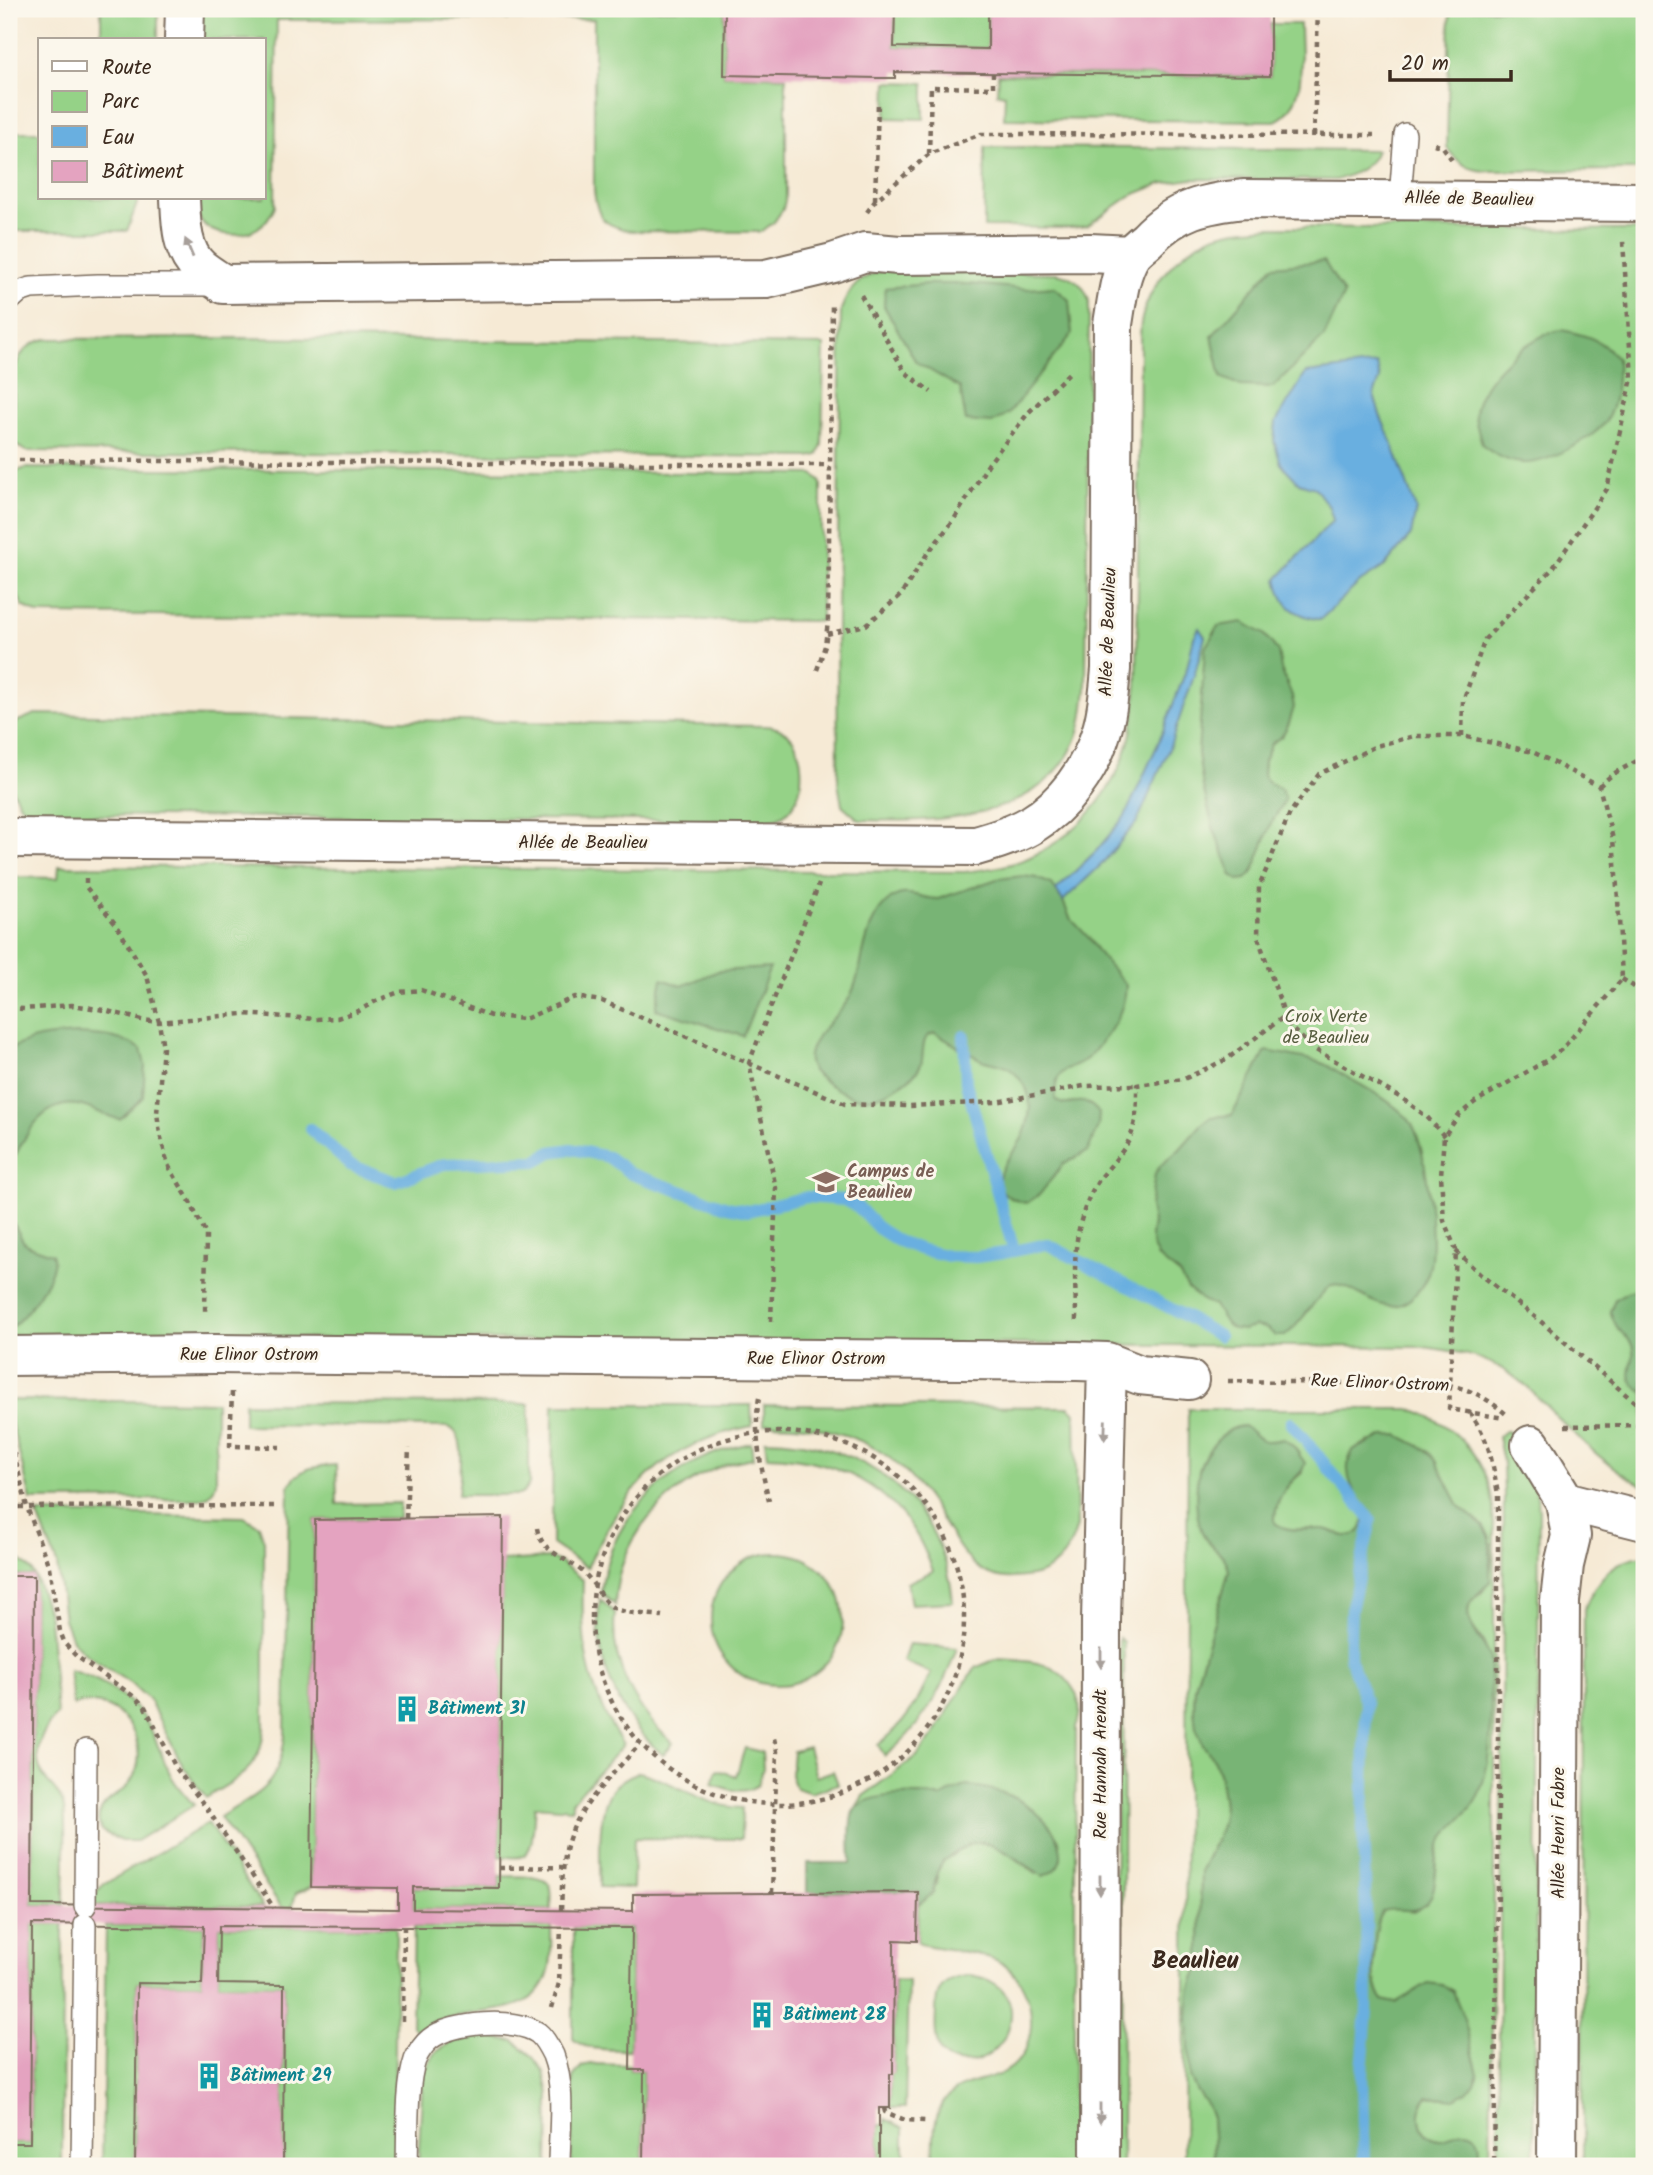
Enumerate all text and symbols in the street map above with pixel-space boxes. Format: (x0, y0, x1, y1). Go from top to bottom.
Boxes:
legend (38, 38, 266, 200)
scale bar (1390, 38, 1511, 82)
text: 20 m (1401, 48, 1449, 81)
text: Route (102, 52, 152, 85)
text: Parc (102, 86, 140, 119)
text: Eau (102, 122, 134, 155)
text: Bâtiment (102, 156, 185, 189)
street label: Allée de Beaulieu (1404, 184, 1534, 216)
one-way arrow (183, 237, 194, 258)
street label: Allée de Beaulieu (1092, 567, 1126, 697)
street label: Allée de Beaulieu (518, 829, 648, 858)
park label: Croix Verte de Beaulieu (1283, 1003, 1370, 1053)
place label: Campus de Beaulieu (847, 1158, 934, 1208)
school or university icon: Campus de Beaulieu (811, 1167, 841, 1197)
street label: Rue Elinor Ostrom (180, 1341, 318, 1370)
street label: Rue Elinor Ostrom (747, 1345, 885, 1374)
street label: Rue Elinor Ostrom (1310, 1367, 1450, 1401)
one-way arrow (1099, 1420, 1110, 1442)
one-way arrow (1095, 1647, 1107, 1669)
street label: Rue Hannah Arendt (1087, 1688, 1116, 1839)
building icon: Bâtiment 31 (392, 1694, 422, 1724)
place label: Bâtiment 31 (428, 1695, 526, 1724)
street label: Allée Henri Fabre (1545, 1767, 1574, 1899)
one-way arrow (1094, 1875, 1106, 1897)
district label: Beaulieu (1152, 1942, 1239, 1981)
building icon: Bâtiment 28 (747, 2000, 777, 2030)
place label: Bâtiment 28 (783, 2001, 886, 2030)
building icon: Bâtiment 29 (194, 2061, 224, 2091)
place label: Bâtiment 29 (230, 2062, 332, 2091)
one-way arrow (1094, 2102, 1106, 2124)

